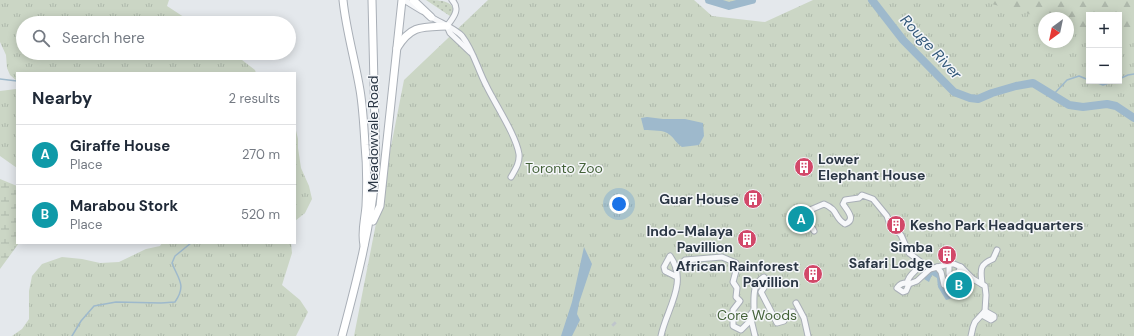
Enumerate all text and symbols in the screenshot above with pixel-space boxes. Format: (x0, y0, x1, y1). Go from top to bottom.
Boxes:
water label: Rouge River (896, 10, 966, 84)
north arrow (1038, 12, 1074, 48)
map controls (1086, 12, 1122, 84)
button: + (1086, 12, 1122, 48)
search box (16, 16, 296, 60)
icon: search (30, 27, 52, 49)
text: Search here (62, 28, 145, 48)
button: − (1086, 48, 1122, 84)
street label: Meadowvale Road (364, 76, 382, 192)
text: Nearby (32, 87, 92, 109)
text: 2 results (229, 90, 280, 107)
text: Giraffe House (70, 136, 170, 156)
text: A (40, 146, 50, 163)
text: 270 m (242, 146, 280, 163)
place label: Lower Elephant House (818, 150, 925, 184)
text: Place (70, 156, 102, 173)
building icon: Lower Elephant House (793, 156, 815, 178)
park label: Toronto Zoo (525, 159, 603, 177)
building icon: Guar House (742, 188, 764, 210)
place label: Guar House (659, 190, 739, 208)
your location (609, 194, 629, 214)
text: Marabou Stork (70, 196, 178, 216)
pin: A (788, 204, 814, 234)
text: B (41, 206, 49, 223)
text: 520 m (241, 206, 280, 223)
building icon: Kesho Park Headquarters (885, 214, 907, 236)
text: Place (70, 216, 102, 233)
place label: Kesho Park Headquarters (910, 216, 1083, 234)
place label: Indo-Malaya Pavillion (646, 222, 733, 256)
building icon: Indo-Malaya Pavillion (736, 228, 758, 250)
place label: Simba Safari Lodge (849, 238, 933, 272)
building icon: Simba Safari Lodge (936, 244, 958, 266)
place label: African Rainforest Pavillion (676, 257, 799, 291)
building icon: African Rainforest Pavillion (802, 263, 824, 285)
pin: B (946, 270, 972, 300)
park label: Core Woods (717, 306, 797, 324)

